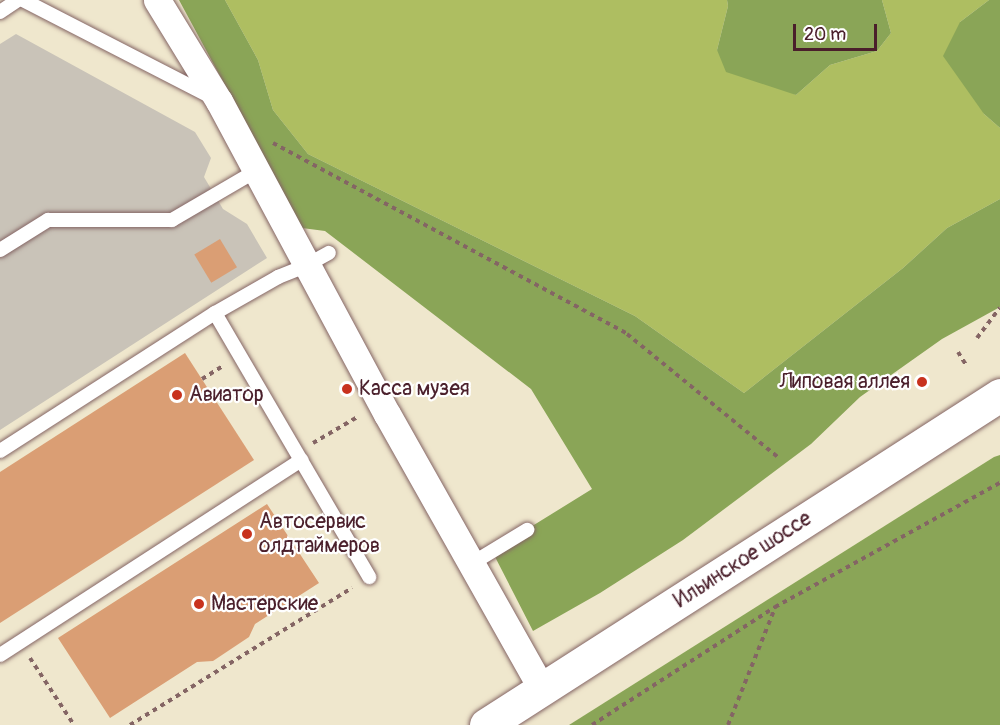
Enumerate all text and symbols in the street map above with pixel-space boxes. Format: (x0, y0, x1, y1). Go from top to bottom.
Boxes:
scale bar (796, 12, 880, 50)
text: 20 m (804, 23, 846, 46)
place label: Липовая аллея (779, 369, 910, 395)
marker: Липовая аллея (915, 375, 929, 389)
place label: Касса музея (359, 376, 470, 402)
place label: Авиатор (189, 382, 264, 408)
marker: Касса музея (340, 382, 354, 396)
marker: Авиатор (170, 388, 184, 402)
street label: Ильинское шоссе (670, 506, 816, 614)
place label: Автосервис олдтаймеров (259, 509, 380, 559)
marker: Автосервис олдтаймеров (240, 527, 254, 541)
place label: Мастерские (211, 591, 318, 617)
marker: Мастерские (192, 597, 206, 611)

